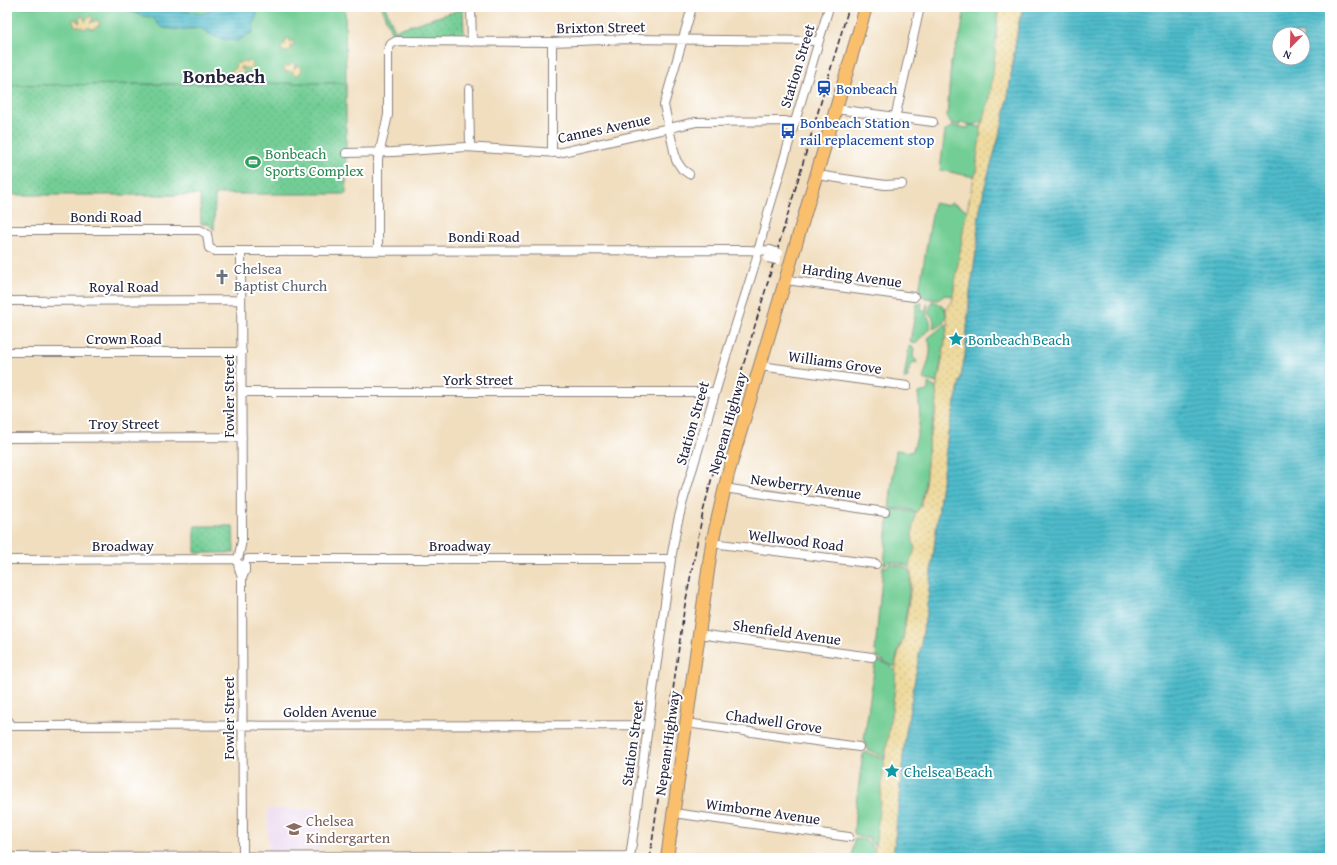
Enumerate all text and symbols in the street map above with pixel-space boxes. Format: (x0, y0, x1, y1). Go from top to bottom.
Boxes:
street label: Brixton Street (556, 16, 646, 38)
street label: Station Street (774, 21, 820, 110)
north arrow (1271, 26, 1311, 66)
text: N (1280, 46, 1294, 64)
district label: Bonbeach (183, 62, 266, 90)
place label: Bonbeach (836, 78, 898, 99)
station icon: Bonbeach (815, 79, 833, 97)
street label: Cannes Avenue (556, 108, 652, 148)
place label: Bonbeach Station rail replacement stop (800, 112, 934, 150)
bus stop icon: Bonbeach Station rail replacement stop (779, 122, 797, 140)
place label: Bonbeach Sports Complex (265, 143, 364, 181)
sports icon: Bonbeach Sports Complex (244, 153, 262, 171)
street label: Bondi Road (70, 206, 142, 227)
street label: Bondi Road (448, 226, 520, 247)
place label: Chelsea Baptist Church (234, 258, 328, 296)
street label: Harding Avenue (801, 258, 903, 292)
church icon: Chelsea Baptist Church (213, 268, 231, 286)
street label: Royal Road (89, 276, 159, 297)
street label: Crown Road (86, 328, 162, 349)
place label: Bonbeach Beach (968, 329, 1071, 350)
place icon: Bonbeach Beach (947, 330, 965, 348)
street label: Williams Grove (787, 345, 883, 379)
street label: Fowler Street (218, 354, 239, 438)
street label: York Street (443, 369, 514, 390)
street label: Nepean Highway (702, 369, 752, 477)
street label: Station Street (670, 378, 714, 467)
street label: Troy Street (89, 413, 160, 434)
street label: Newberry Avenue (749, 468, 863, 504)
street label: Wellwood Road (747, 524, 845, 556)
street label: Broadway (92, 535, 155, 556)
street label: Broadway (429, 535, 492, 556)
street label: Shenfield Avenue (732, 614, 842, 650)
street label: Fowler Street (218, 676, 239, 760)
street label: Nepean Highway (649, 689, 685, 797)
street label: Station Street (616, 698, 649, 787)
street label: Golden Avenue (283, 701, 377, 722)
street label: Chadwell Grove (724, 704, 824, 738)
place label: Chelsea Beach (904, 761, 993, 782)
place icon: Chelsea Beach (883, 762, 901, 780)
street label: Wimborne Avenue (704, 793, 822, 829)
place label: Chelsea Kindergarten (306, 810, 391, 848)
school or university icon: Chelsea Kindergarten (285, 820, 303, 838)

